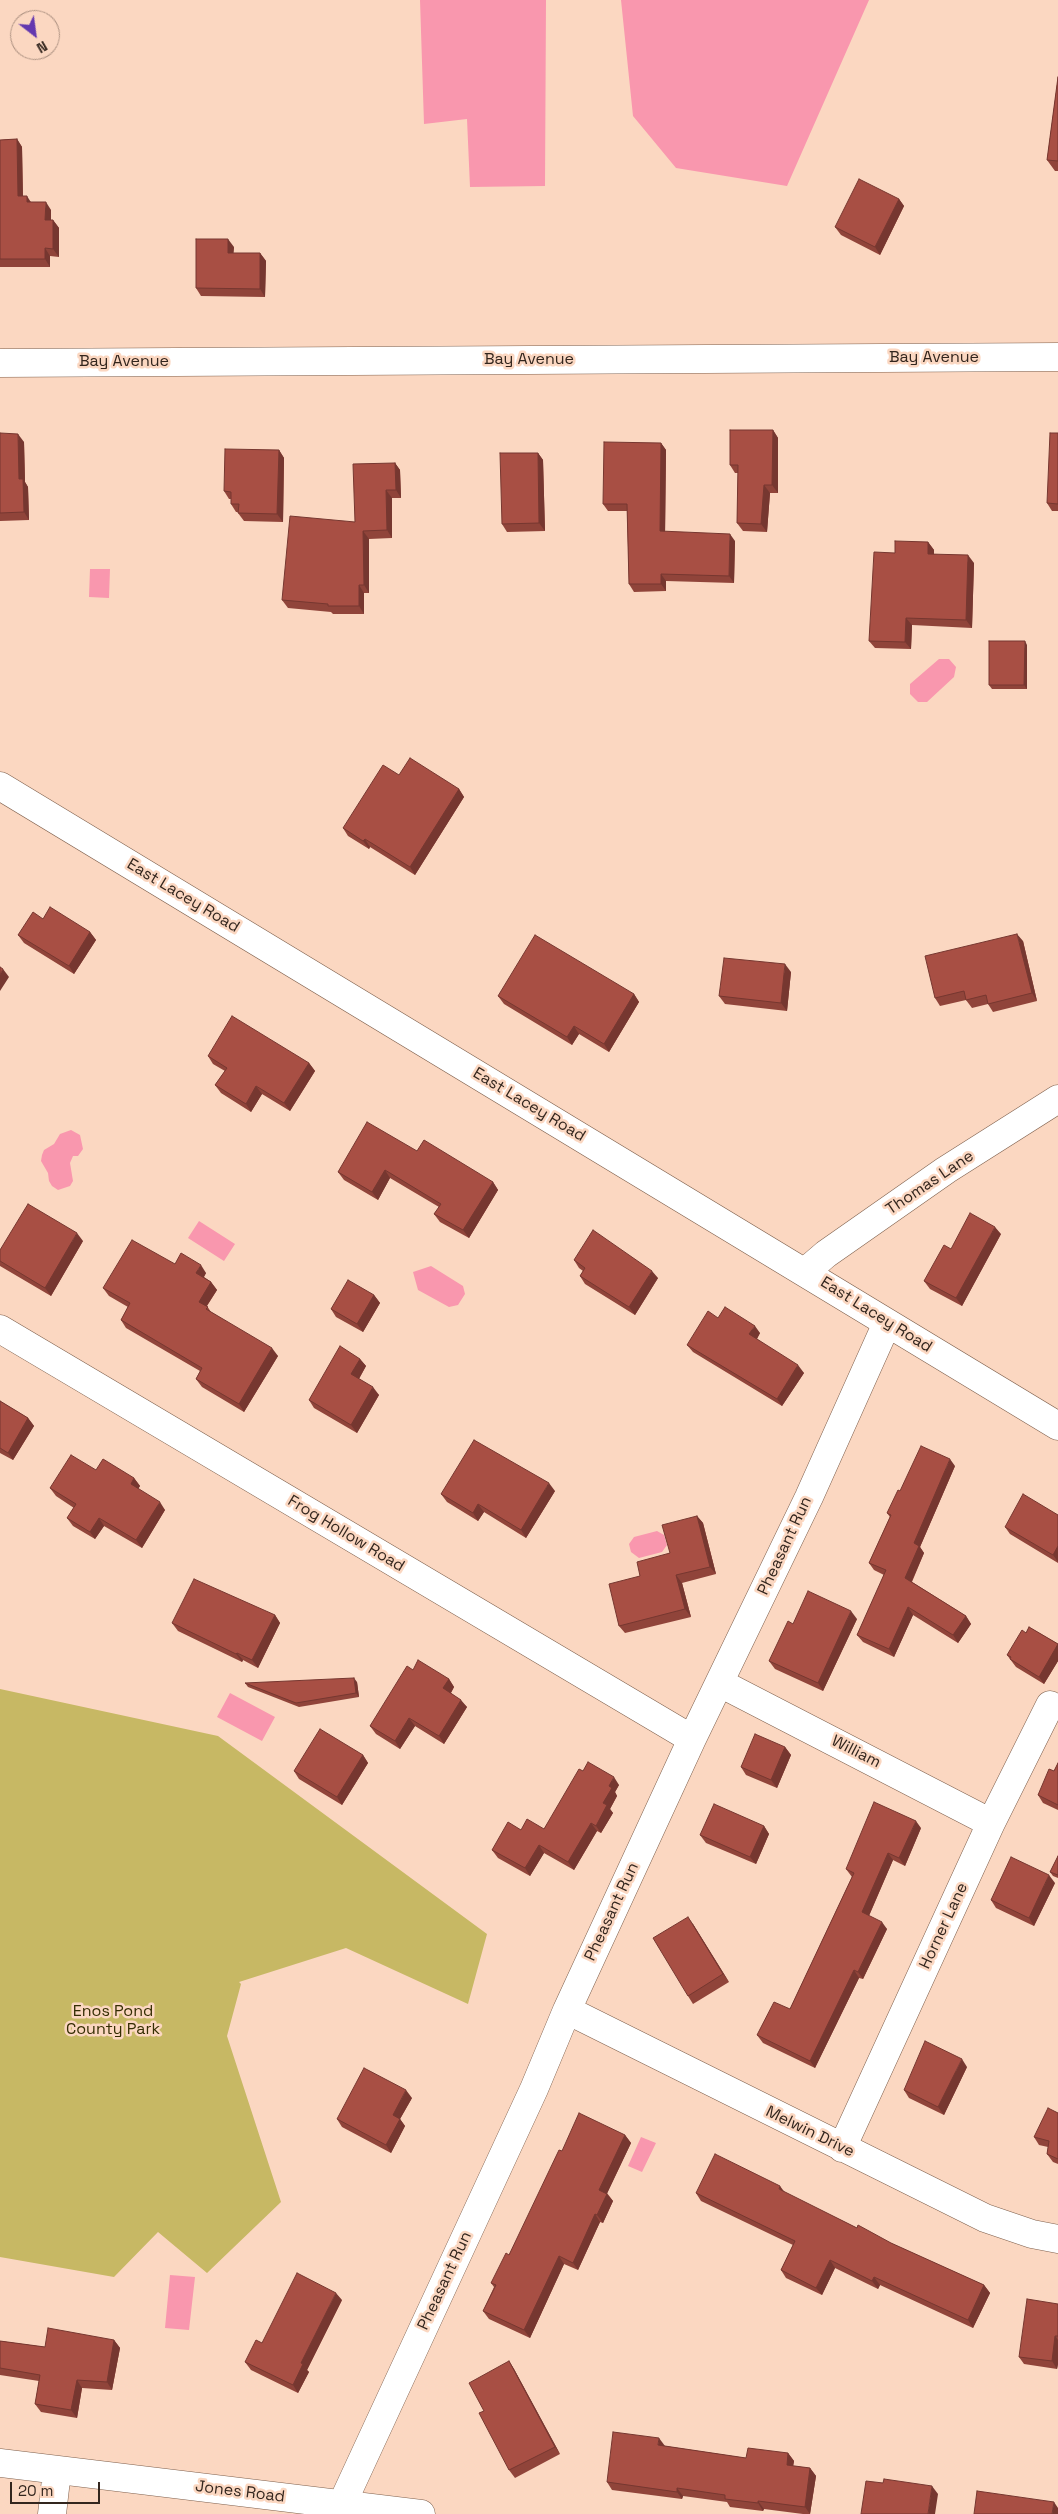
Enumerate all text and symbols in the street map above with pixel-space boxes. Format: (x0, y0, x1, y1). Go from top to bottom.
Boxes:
north arrow (10, 10, 60, 60)
text: N (33, 37, 51, 57)
street label: Bay Avenue (889, 348, 979, 368)
street label: Bay Avenue (484, 350, 574, 370)
street label: Bay Avenue (79, 352, 169, 372)
street label: East Lacey Road (123, 855, 243, 937)
street label: East Lacey Road (469, 1064, 589, 1146)
street label: Thomas Lane (882, 1147, 978, 1219)
street label: East Lacey Road (817, 1273, 935, 1357)
street label: Frog Hollow Road (284, 1492, 408, 1576)
street label: Pheasant Run (754, 1494, 816, 1598)
street label: William (828, 1731, 884, 1773)
street label: Pheasant Run (581, 1860, 643, 1964)
street label: Horner Lane (916, 1880, 972, 1972)
park label: Enos Pond County Park (66, 2002, 160, 2040)
street label: Melwin Drive (763, 2102, 857, 2162)
street label: Pheasant Run (414, 2229, 476, 2333)
scale bar (12, 2472, 102, 2504)
street label: Jones Road (194, 2477, 286, 2507)
text: 20 m (18, 2481, 53, 2500)

